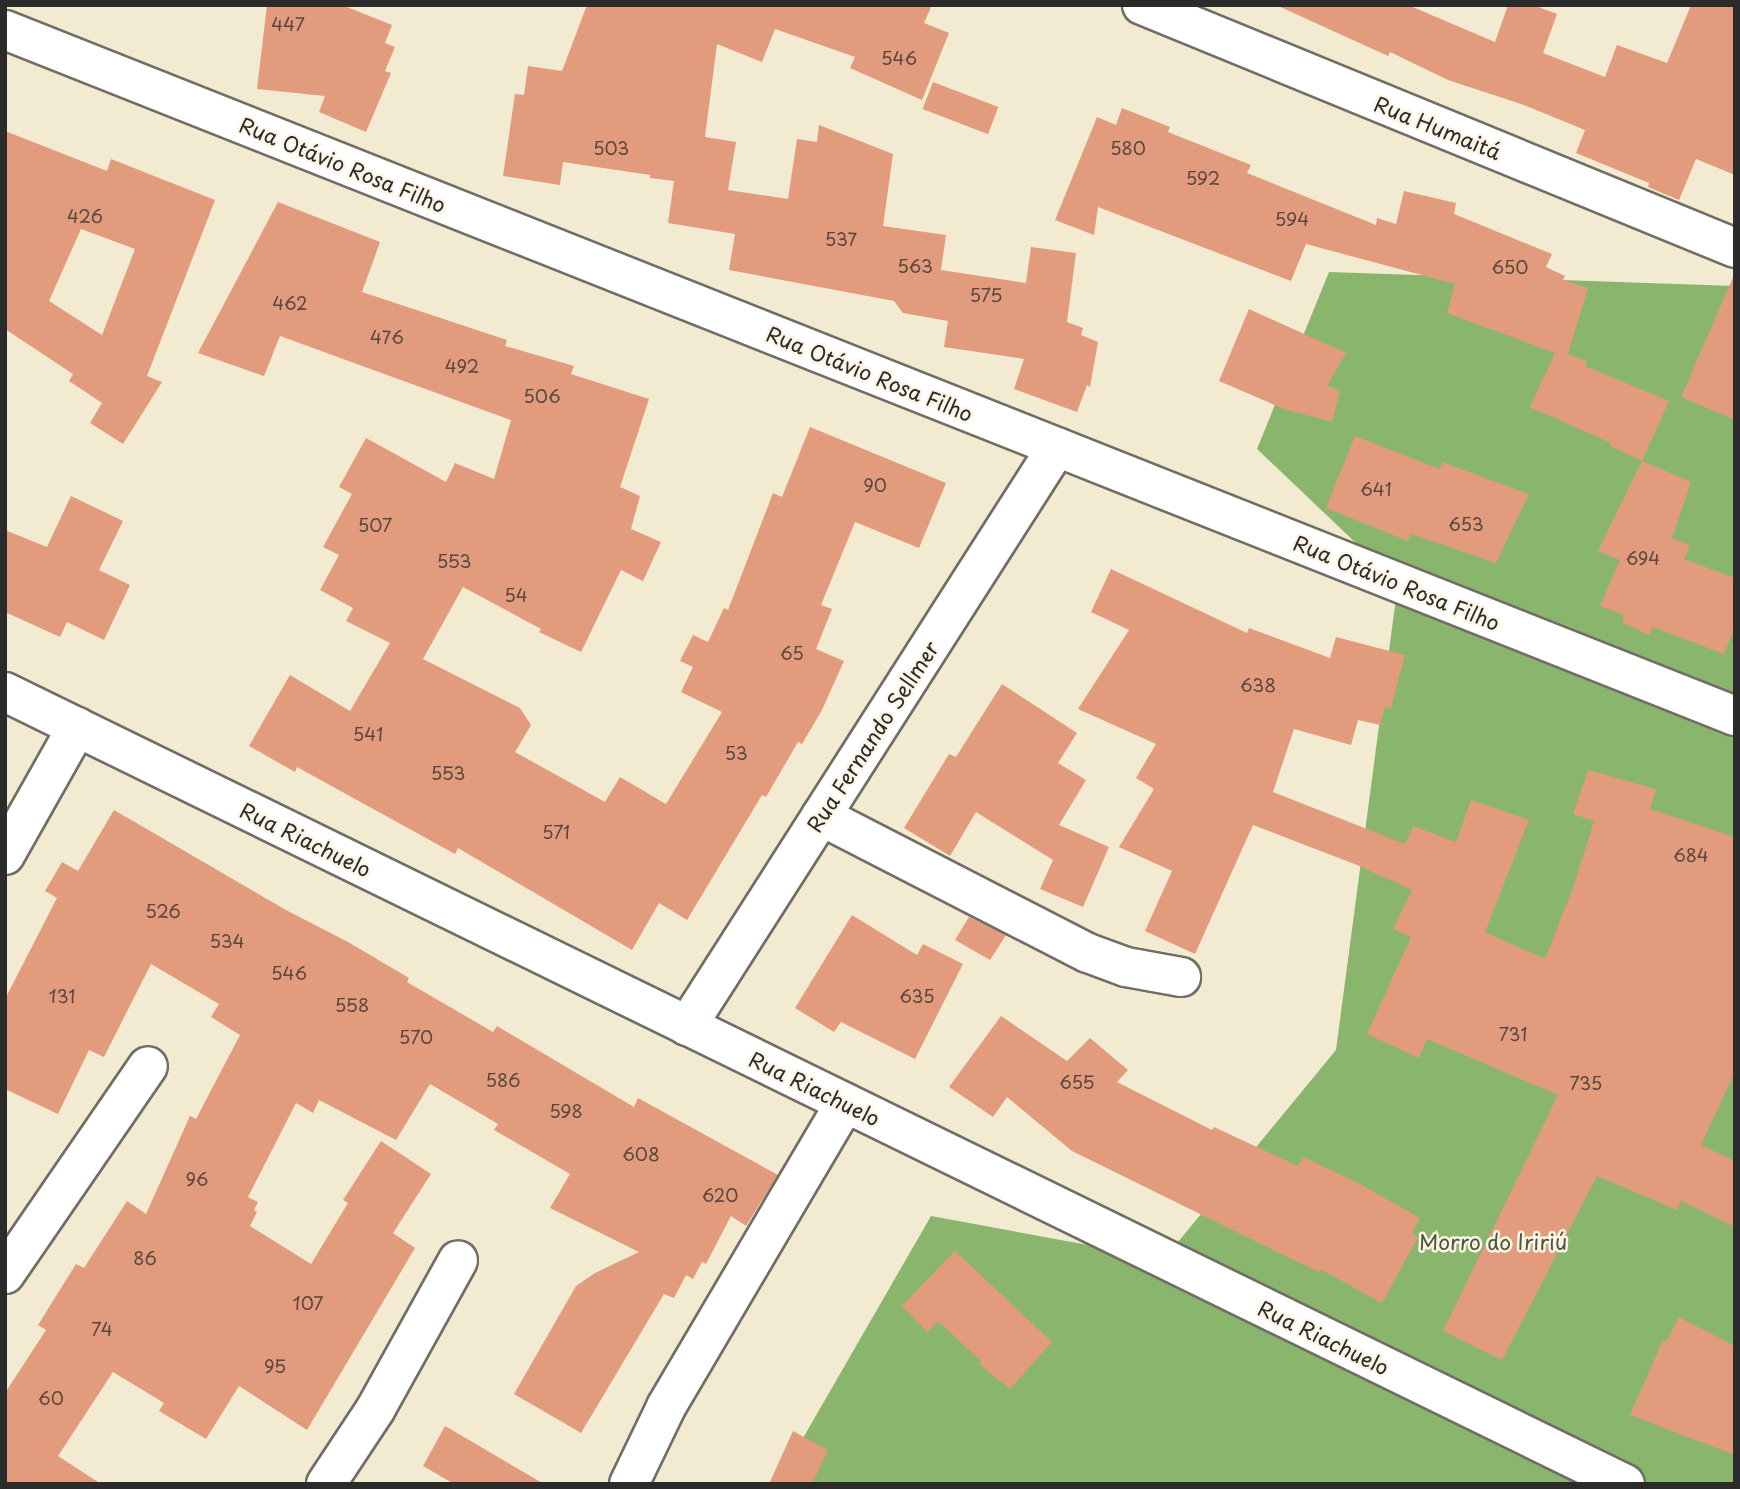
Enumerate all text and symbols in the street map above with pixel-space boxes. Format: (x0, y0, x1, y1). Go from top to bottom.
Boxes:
house number: 447 (271, 13, 305, 35)
house number: 546 (881, 47, 917, 69)
street label: Rua Humaitá (1370, 90, 1506, 164)
street label: Rua Otávio Rosa Filho (236, 111, 450, 217)
house number: 503 (593, 137, 629, 159)
house number: 580 (1110, 137, 1146, 159)
house number: 592 (1186, 167, 1220, 189)
house number: 426 (67, 205, 103, 227)
house number: 594 (1275, 208, 1309, 230)
house number: 537 (825, 228, 857, 250)
house number: 563 (897, 255, 933, 277)
house number: 650 (1492, 256, 1528, 278)
house number: 575 (969, 284, 1003, 306)
house number: 462 (272, 292, 308, 314)
street label: Rua Otávio Rosa Filho (763, 320, 977, 426)
house number: 476 (370, 326, 404, 348)
house number: 492 (445, 355, 479, 377)
house number: 506 (523, 385, 561, 407)
house number: 90 (863, 474, 887, 496)
house number: 641 (1360, 478, 1392, 500)
house number: 653 (1448, 513, 1484, 535)
house number: 507 (358, 514, 392, 536)
street label: Rua Otávio Rosa Filho (1290, 529, 1504, 635)
house number: 694 (1626, 547, 1660, 569)
house number: 553 (437, 550, 471, 572)
house number: 54 (504, 584, 528, 606)
street label: Rua Fernando Sellmer (800, 634, 944, 838)
house number: 65 (780, 642, 804, 664)
house number: 638 (1240, 674, 1276, 696)
house number: 541 (353, 723, 383, 745)
house number: 53 (724, 742, 748, 764)
house number: 553 (431, 762, 465, 784)
street label: Rua Riachuelo (236, 796, 376, 882)
house number: 571 (542, 821, 570, 843)
house number: 684 (1673, 844, 1709, 866)
house number: 526 (145, 900, 181, 922)
house number: 534 (209, 930, 245, 952)
house number: 546 (271, 962, 307, 984)
house number: 131 (49, 985, 75, 1007)
house number: 635 (899, 985, 935, 1007)
house number: 558 (335, 994, 369, 1016)
house number: 731 (1499, 1023, 1527, 1045)
house number: 570 (399, 1026, 433, 1048)
street label: Rua Riachuelo (745, 1045, 885, 1131)
house number: 586 (486, 1069, 520, 1091)
house number: 655 (1059, 1071, 1095, 1093)
house number: 735 (1570, 1072, 1602, 1094)
house number: 598 (549, 1100, 583, 1122)
house number: 608 (622, 1143, 660, 1165)
house number: 96 (186, 1168, 208, 1190)
house number: 620 (702, 1184, 738, 1206)
park label: Morro do Iririú (1419, 1228, 1567, 1254)
house number: 86 (133, 1247, 157, 1269)
house number: 107 (293, 1292, 323, 1314)
street label: Rua Riachuelo (1254, 1294, 1394, 1380)
house number: 74 (91, 1318, 113, 1340)
house number: 95 (264, 1355, 286, 1377)
house number: 60 (38, 1387, 64, 1409)

